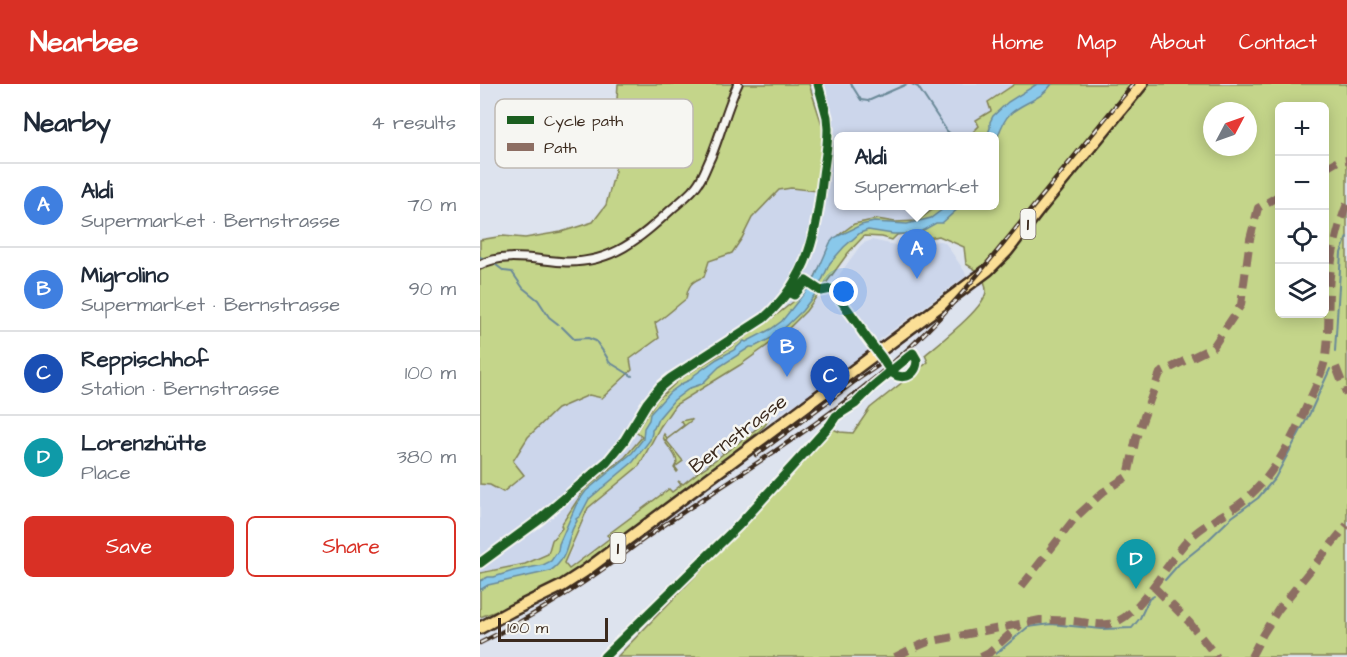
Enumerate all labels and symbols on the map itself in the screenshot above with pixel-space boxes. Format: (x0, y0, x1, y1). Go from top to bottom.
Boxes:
legend (495, 99, 693, 168)
north arrow (1203, 102, 1257, 156)
text: Cycle path (544, 110, 623, 133)
text: Path (544, 137, 577, 159)
road number: 1 (1020, 209, 1036, 239)
pin: A (898, 230, 936, 279)
your location (829, 277, 858, 306)
pin: B (768, 328, 806, 377)
pin: C (810, 356, 850, 406)
street label: Bernstrasse (683, 388, 793, 480)
road number: 1 (610, 533, 626, 563)
pin: D (1116, 540, 1156, 589)
scale bar (498, 615, 608, 642)

